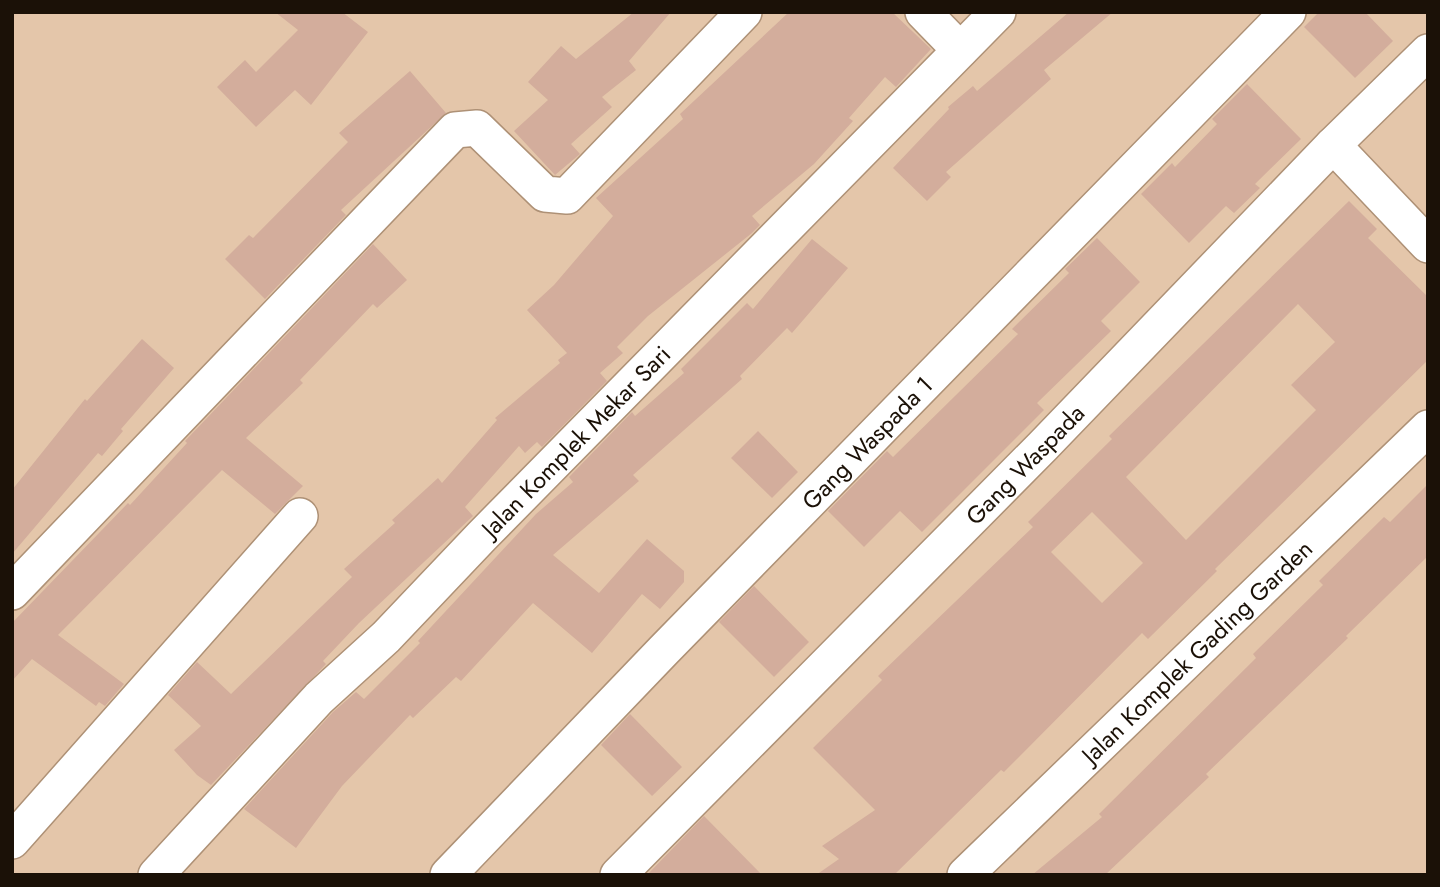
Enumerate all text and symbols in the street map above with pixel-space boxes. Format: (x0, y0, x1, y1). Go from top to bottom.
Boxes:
street label: Jalan Komplek Mekar Sari (471, 337, 678, 547)
street label: Gang Waspada 1 (793, 368, 940, 517)
street label: Gang Waspada (957, 396, 1092, 532)
street label: Jalan Komplek Gading Garden (1071, 531, 1320, 773)

